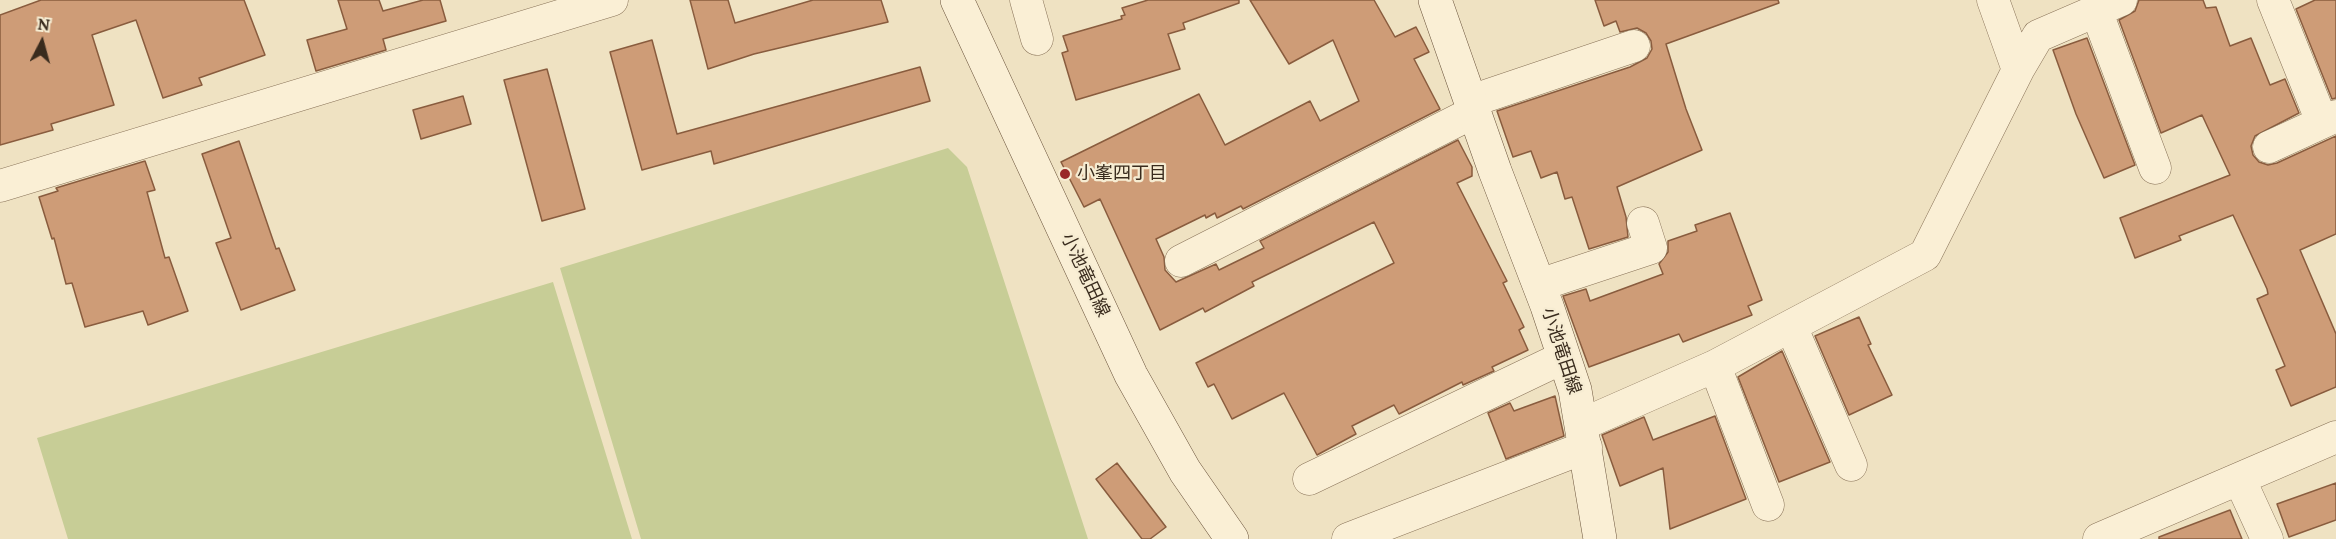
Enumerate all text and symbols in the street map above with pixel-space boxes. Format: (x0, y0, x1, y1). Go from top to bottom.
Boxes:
north arrow (12, 12, 72, 72)
text: N (37, 14, 51, 35)
place label: 小峯四丁目 (1077, 163, 1167, 185)
marker: 小峯四丁目 (1058, 167, 1072, 181)
street label: 小池竜田線 (1056, 230, 1114, 320)
street label: 小池竜田線 (1537, 305, 1585, 397)

